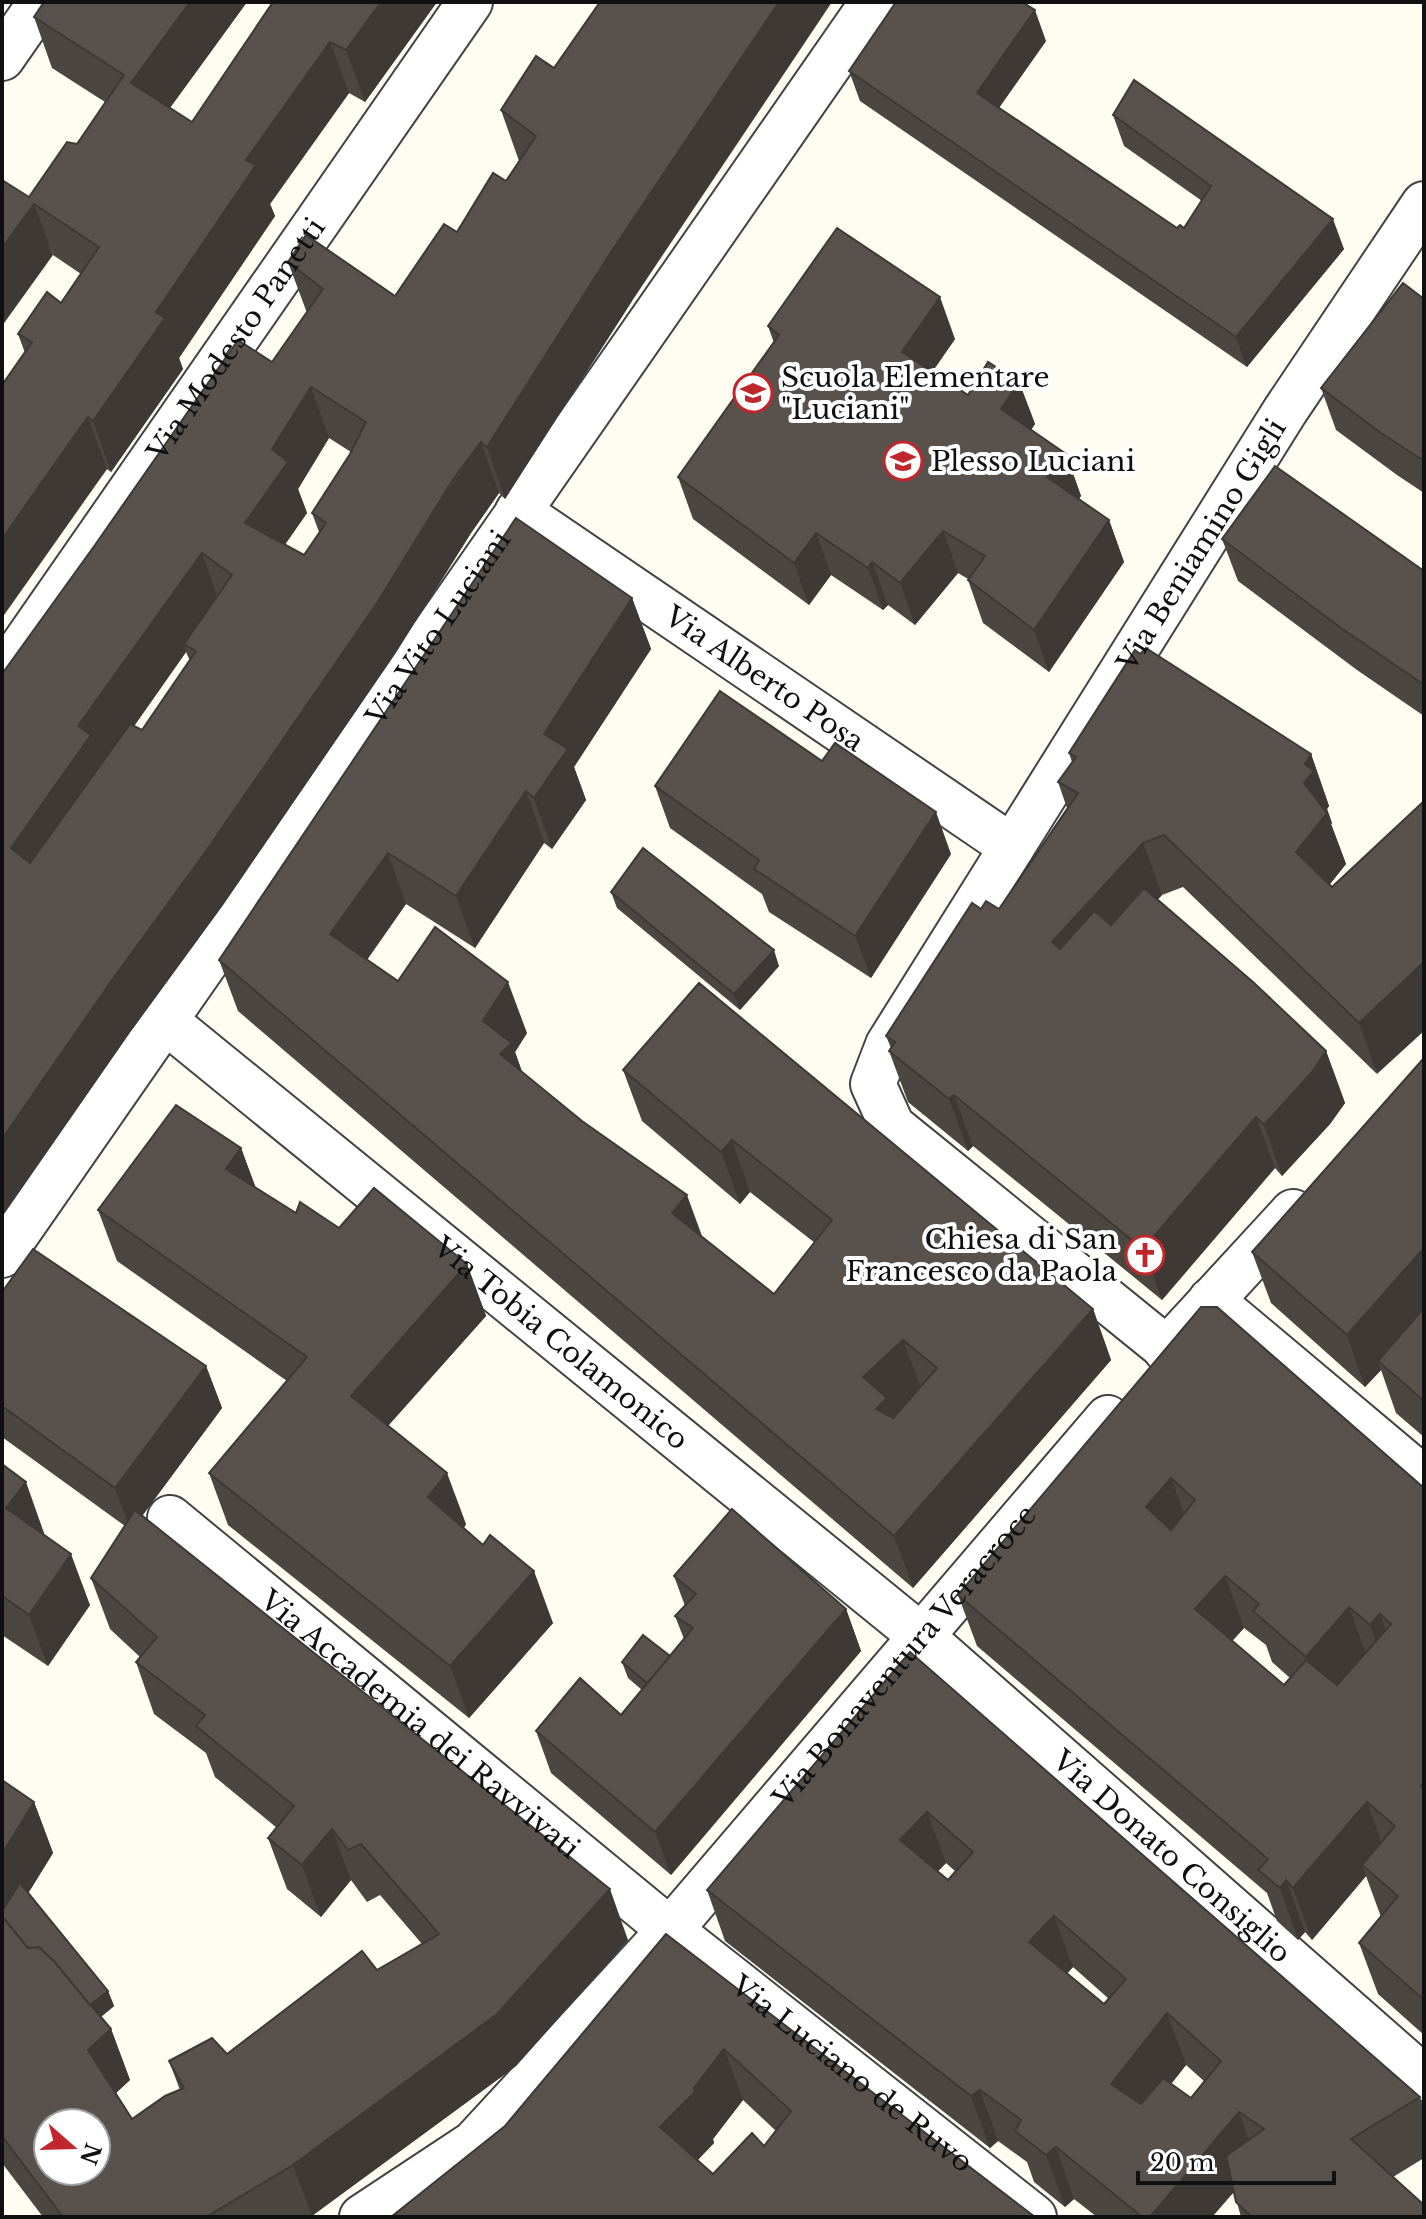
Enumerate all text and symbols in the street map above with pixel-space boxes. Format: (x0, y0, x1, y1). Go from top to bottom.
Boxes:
street label: Via Modesto Panetti (139, 211, 333, 468)
place label: Scuola Elementare "Luciani" (781, 360, 1050, 427)
school or university icon: Scuola Elementare "Luciani" (732, 372, 774, 414)
street label: Via Beniamino Gigli (1109, 413, 1294, 679)
school or university icon: Plesso Luciani (882, 440, 924, 482)
place label: Plesso Luciani (931, 444, 1135, 479)
street label: Via Vito Luciani (358, 524, 518, 733)
street label: Via Alberto Posa (657, 598, 871, 759)
place label: Chiesa di San Francesco da Paola (846, 1222, 1117, 1289)
street label: Via Tobia Colamonico (425, 1229, 695, 1458)
church icon: Chiesa di San Francesco da Paola (1124, 1234, 1166, 1276)
street label: Via Bonaventura Veracroce (765, 1498, 1044, 1816)
street label: Via Accademia dei Ravvivati (252, 1582, 587, 1866)
street label: Via Donato Consiglio (1045, 1742, 1298, 1971)
street label: Via Luciano de Ruvo (723, 1967, 980, 2180)
north arrow (32, 2107, 112, 2187)
scale bar (1138, 2135, 1334, 2185)
text: N (74, 2139, 107, 2168)
text: 20 m (1150, 2148, 1215, 2177)

